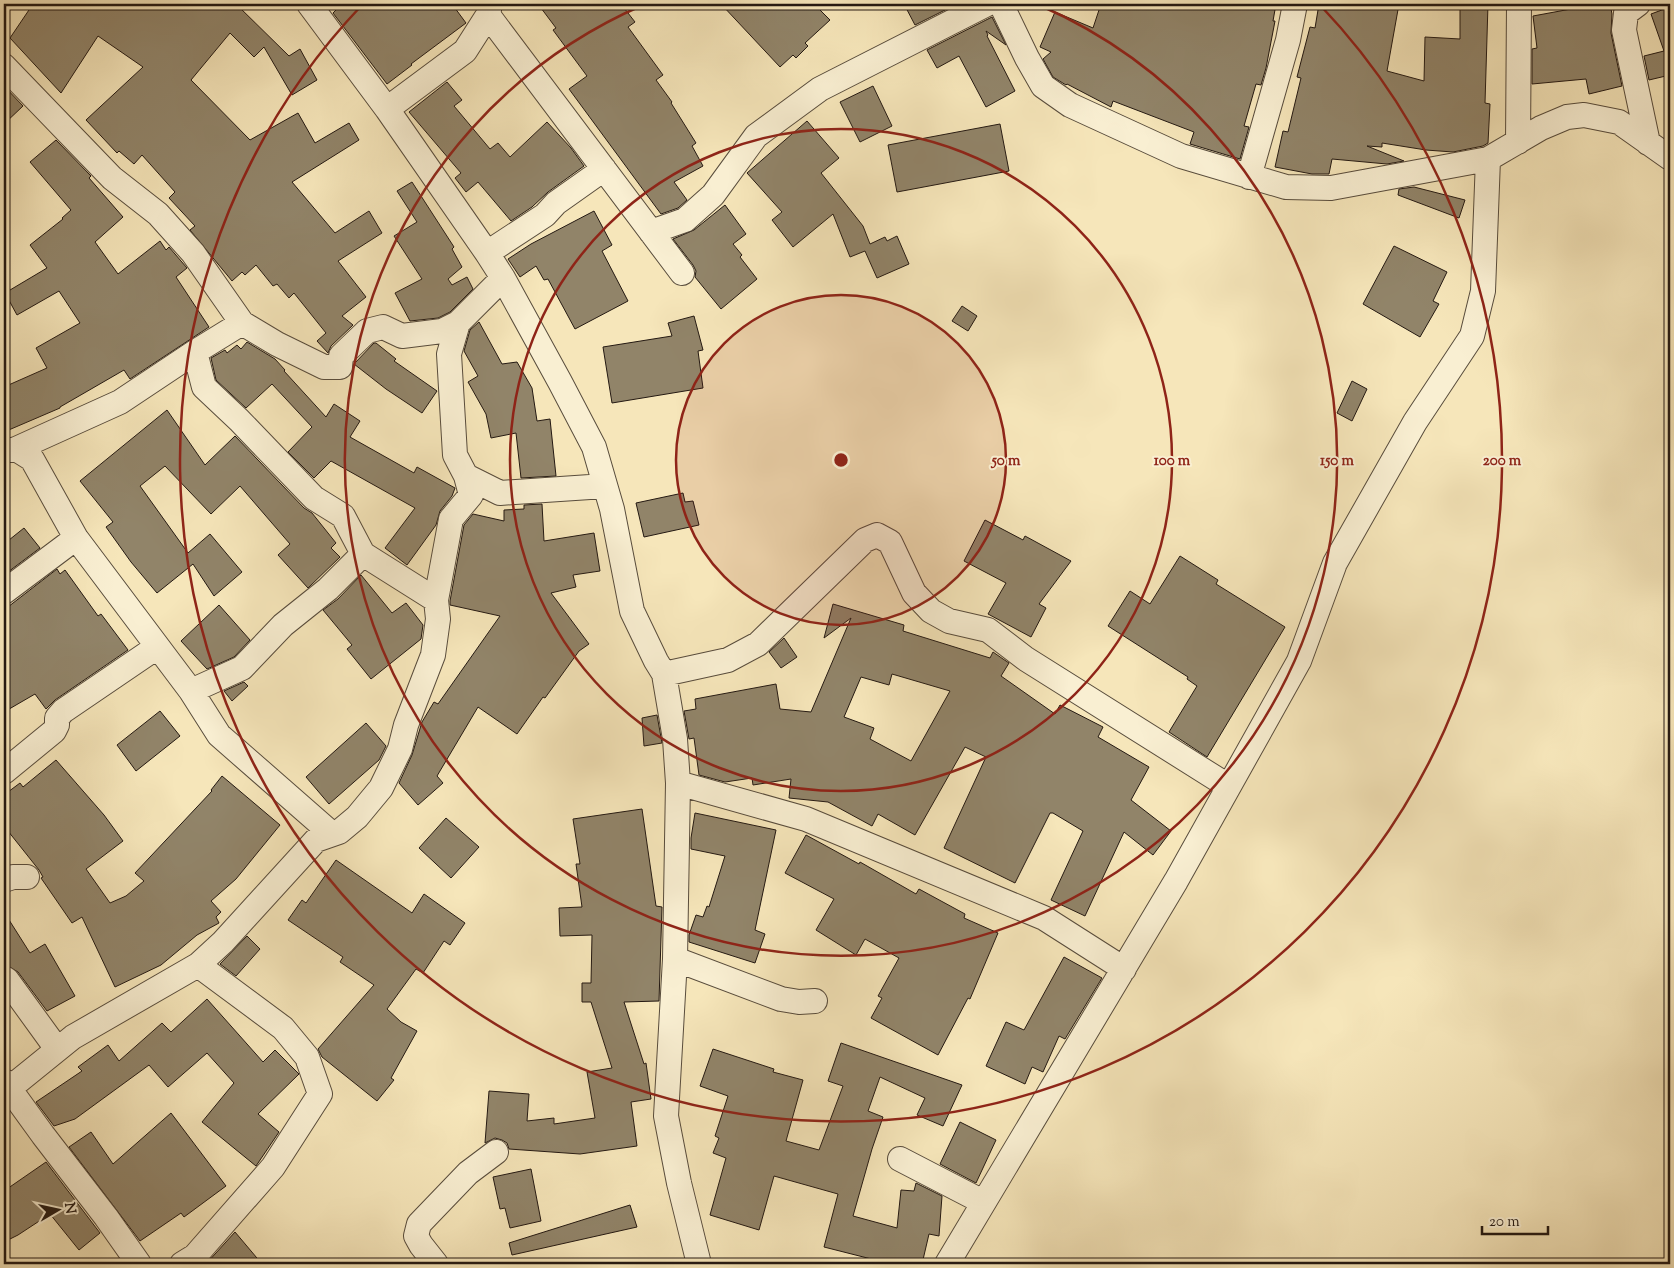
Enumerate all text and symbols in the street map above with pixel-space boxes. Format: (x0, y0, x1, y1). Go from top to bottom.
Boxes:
centre of rings (832, 451, 850, 469)
text: 50 m (991, 451, 1021, 472)
text: 100 m (1154, 451, 1191, 472)
text: 150 m (1320, 451, 1354, 472)
text: 200 m (1483, 451, 1522, 472)
north arrow (32, 1186, 82, 1236)
text: N (58, 1201, 80, 1215)
scale bar (1482, 1203, 1548, 1235)
text: 20 m (1489, 1212, 1520, 1233)

